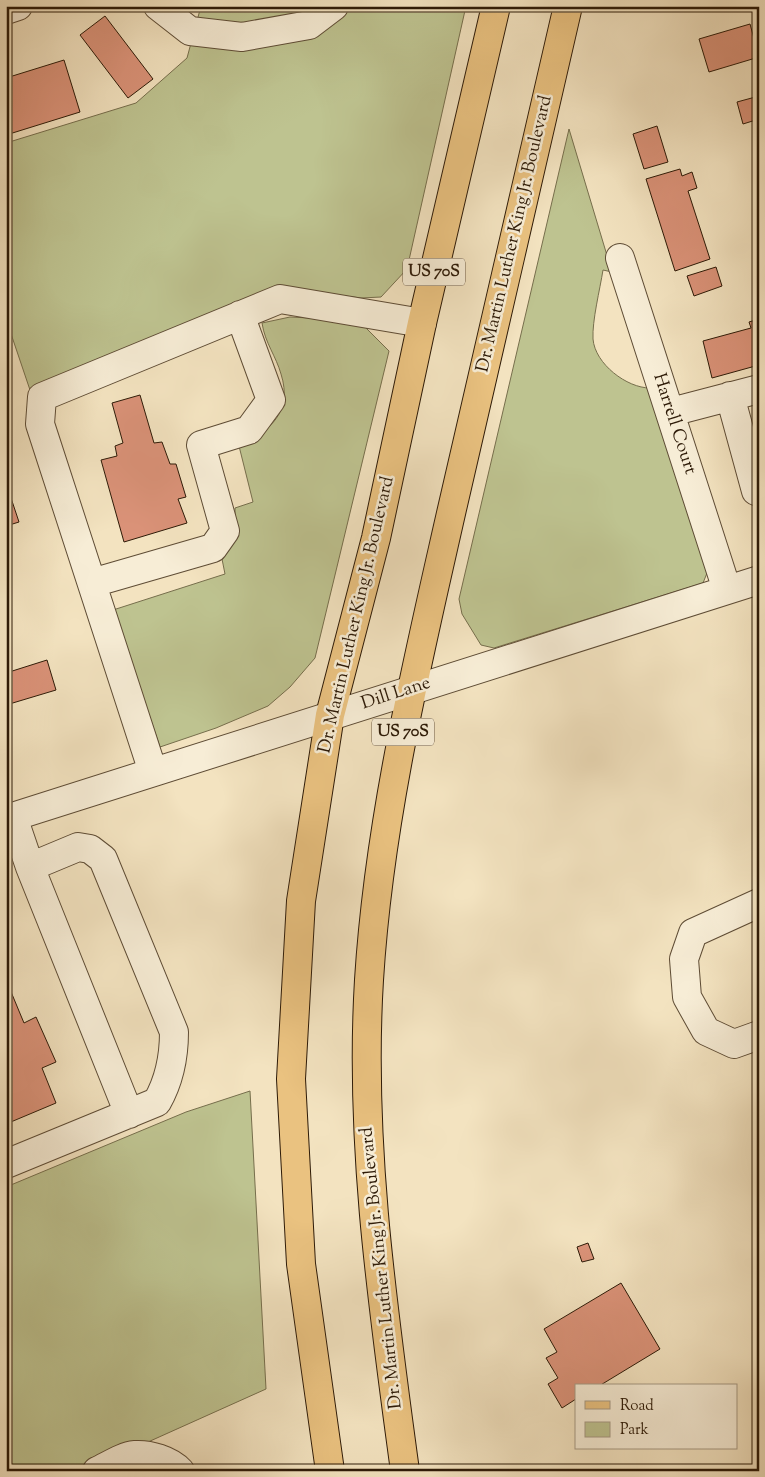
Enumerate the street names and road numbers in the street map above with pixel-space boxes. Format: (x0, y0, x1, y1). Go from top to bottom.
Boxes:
street label: Dr. Martin Luther King Jr. Boulevard (470, 93, 560, 375)
road number: US 70S (403, 258, 465, 286)
street label: Harrell Court (645, 370, 703, 478)
street label: Dr. Martin Luther King Jr. Boulevard (312, 474, 402, 756)
street label: Dill Lane (358, 671, 434, 717)
road number: US 70S (372, 719, 434, 746)
street label: Dr. Martin Luther King Jr. Boulevard (354, 1126, 410, 1410)

